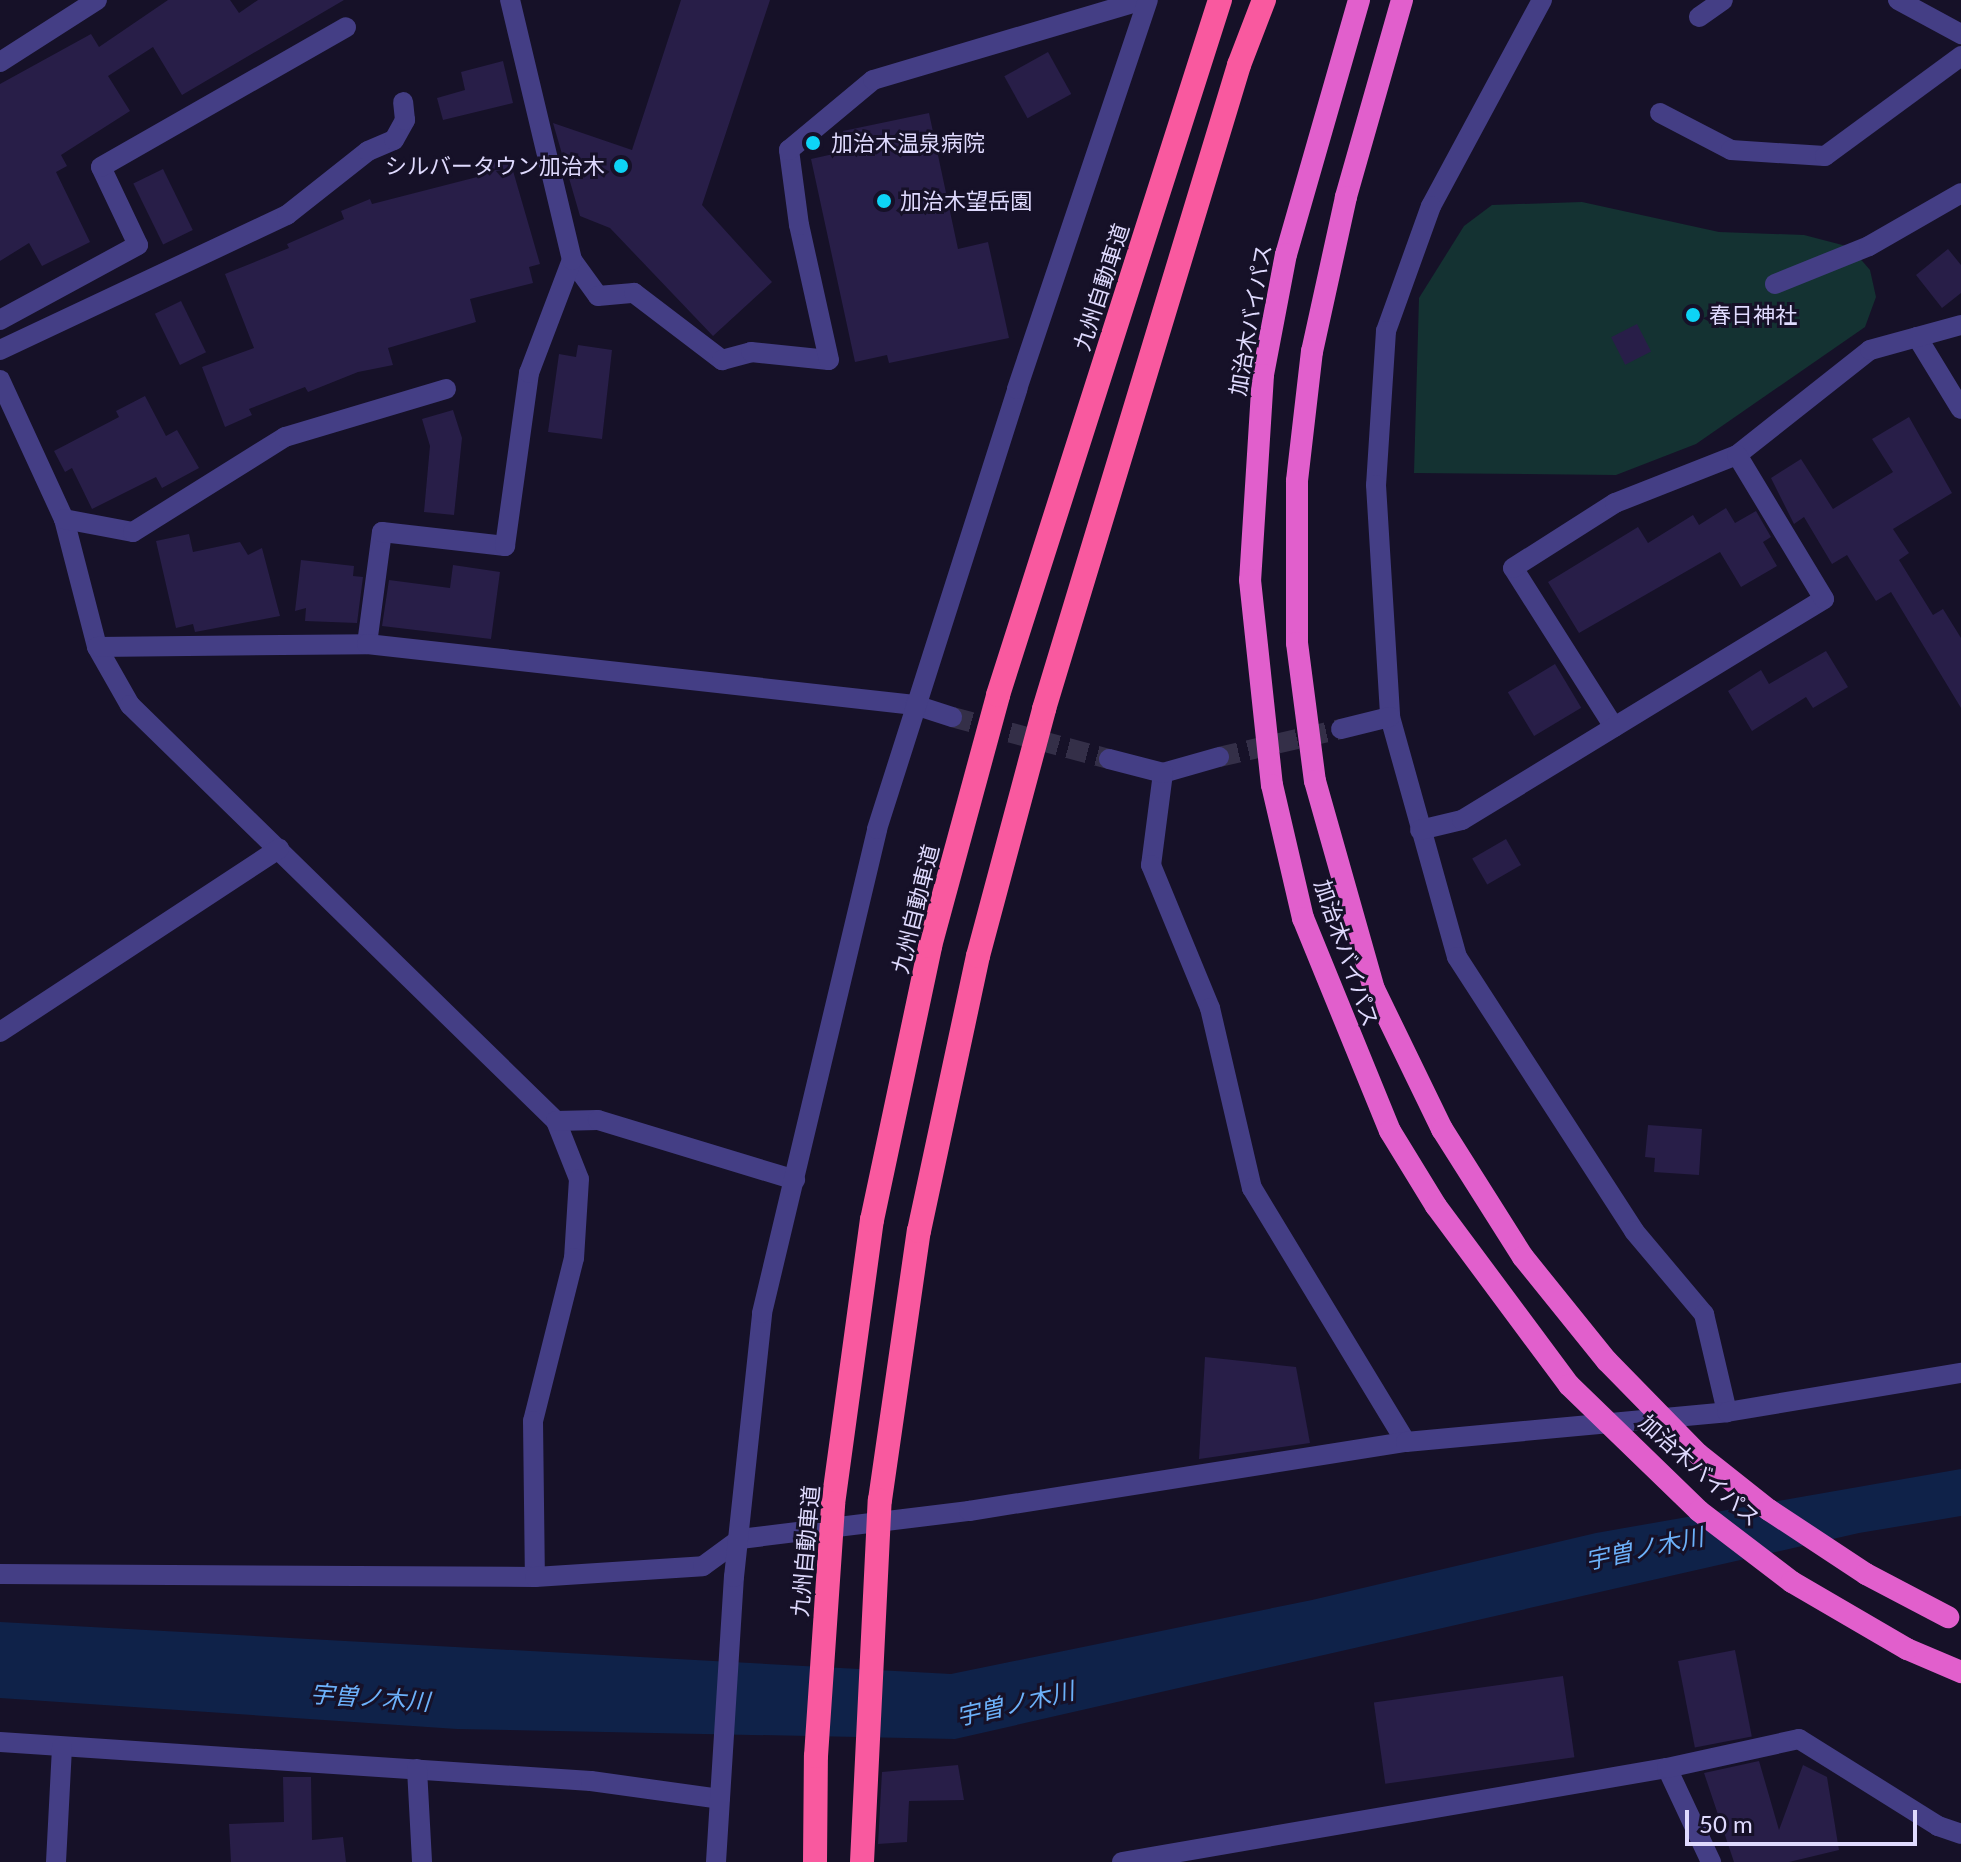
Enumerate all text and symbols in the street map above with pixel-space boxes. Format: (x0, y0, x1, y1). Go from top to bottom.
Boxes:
place label: 加治木温泉病院 (831, 130, 985, 156)
marker: 加治木温泉病院 (802, 132, 824, 154)
place label: シルバータウン加治木 (385, 153, 605, 179)
marker: シルバータウン加治木 (612, 157, 630, 175)
place label: 加治木望岳園 (900, 188, 1032, 214)
marker: 加治木望岳園 (875, 192, 893, 210)
street label: 九州自動車道 (1068, 220, 1134, 354)
street label: 加治木バイパス (1224, 242, 1276, 398)
place label: 春日神社 (1709, 302, 1797, 328)
marker: 春日神社 (1684, 306, 1702, 324)
street label: 九州自動車道 (886, 842, 944, 976)
street label: 加治木バイパス (1309, 876, 1385, 1030)
street label: 加治木バイパス (1634, 1409, 1766, 1531)
street label: 九州自動車道 (786, 1484, 824, 1618)
water label: 宇曽ノ木川 (1582, 1521, 1706, 1575)
water label: 宇曽ノ木川 (953, 1675, 1077, 1731)
water label: 宇曽ノ木川 (309, 1678, 431, 1716)
scale bar (1689, 1794, 1921, 1844)
text: 50 m (1699, 1809, 1753, 1838)

